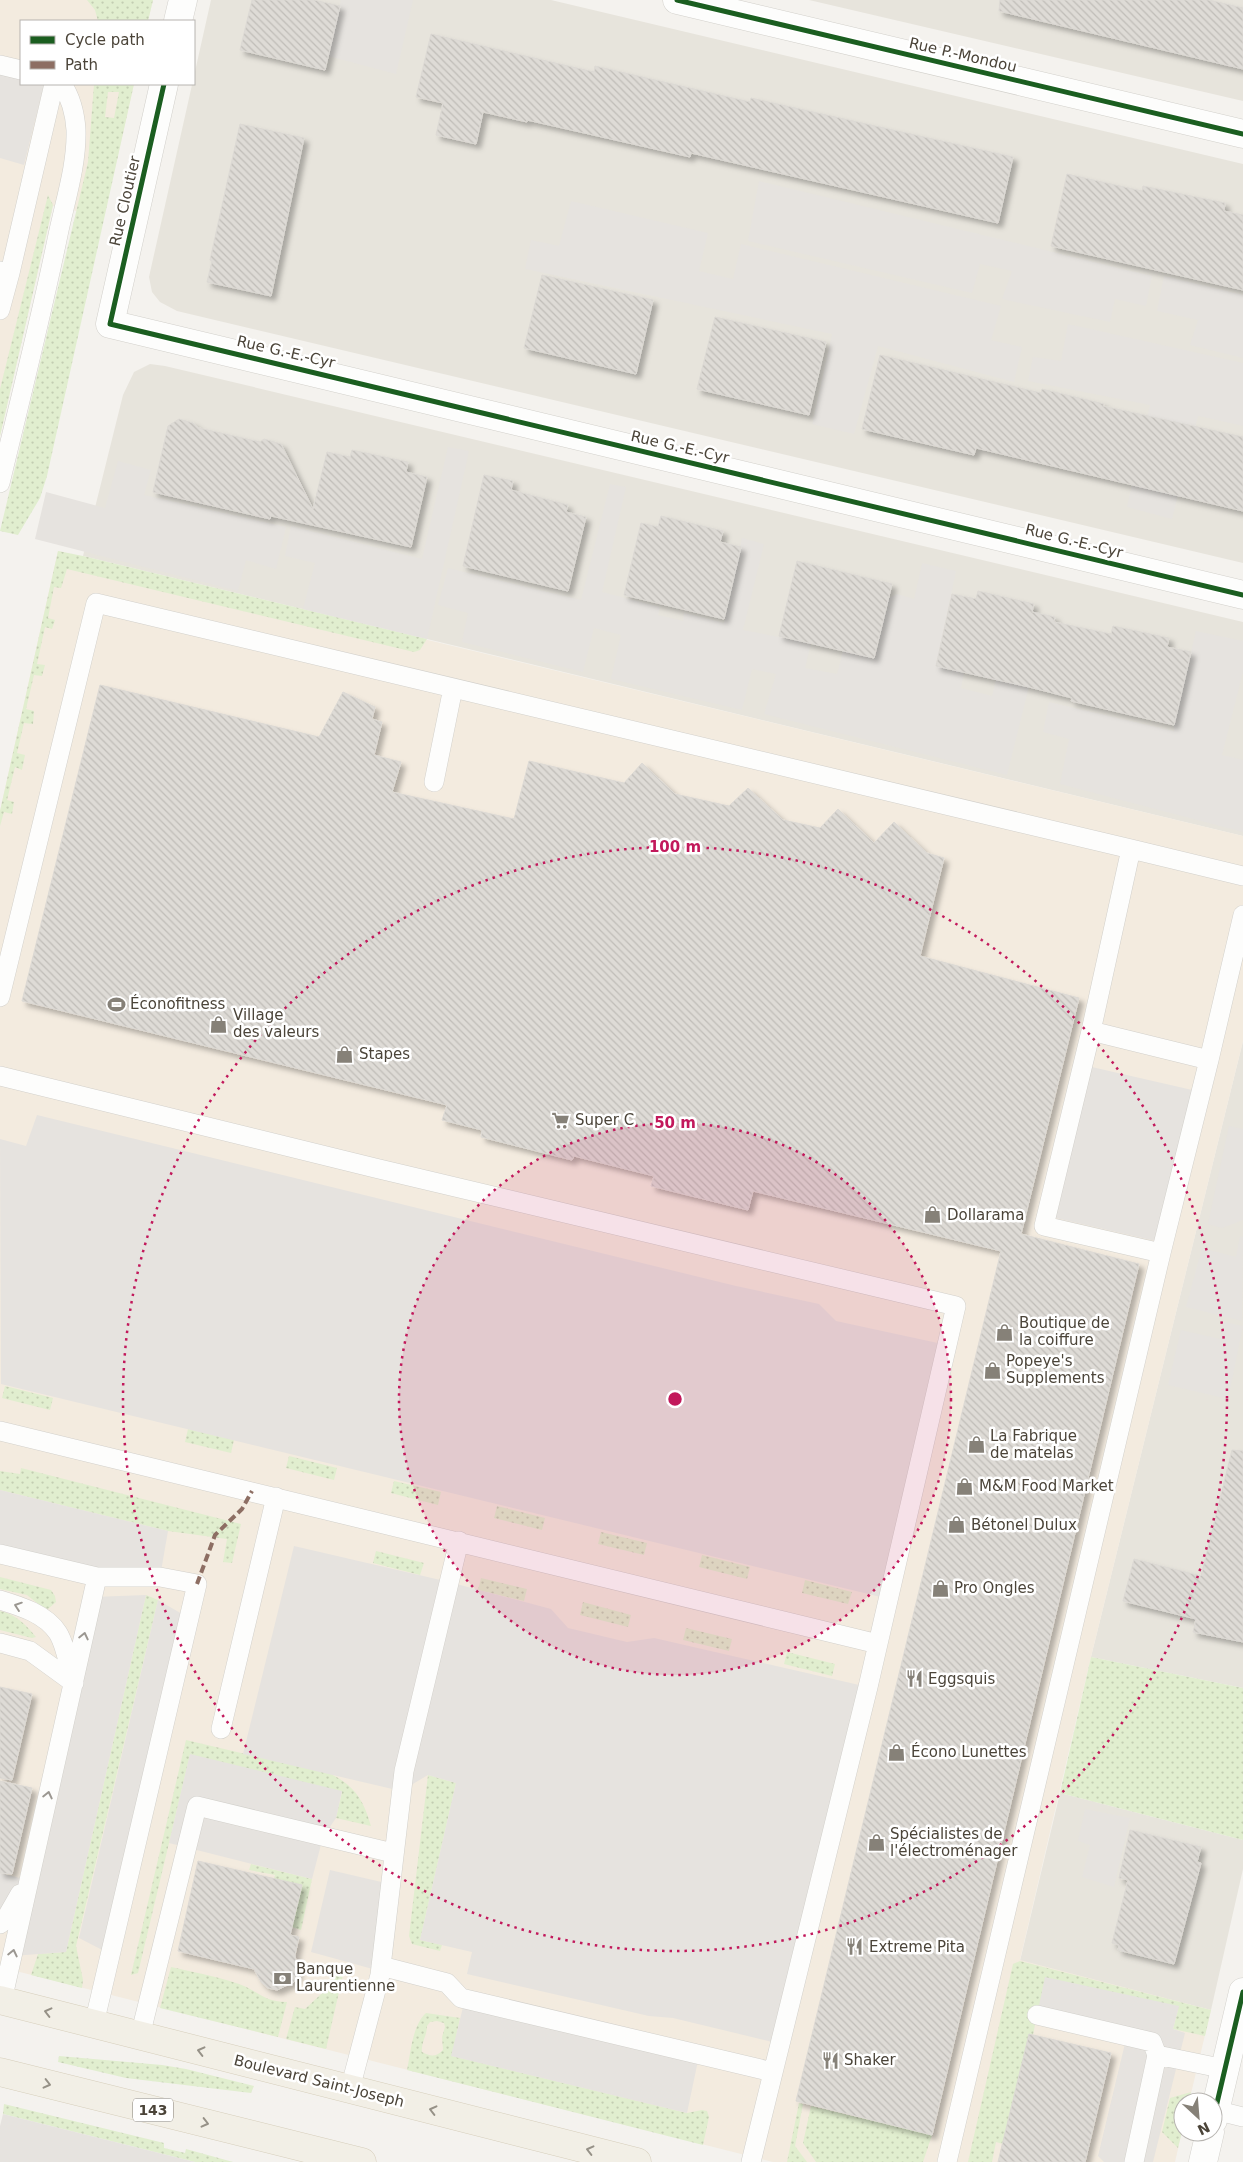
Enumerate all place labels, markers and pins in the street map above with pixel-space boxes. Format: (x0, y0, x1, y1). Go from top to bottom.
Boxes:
sports icon: Éconofitness (106, 994, 126, 1014)
place label: Éconofitness (130, 994, 225, 1013)
place label: Village des valeurs (233, 1006, 319, 1041)
shop icon: Village des valeurs (209, 1014, 229, 1034)
shop icon: Stapes (335, 1044, 355, 1064)
place label: Stapes (359, 1045, 410, 1063)
supermarket icon: Super C (551, 1110, 571, 1130)
place label: Super C (575, 1111, 634, 1129)
shop icon: Dollarama (923, 1205, 943, 1225)
place label: Dollarama (947, 1206, 1024, 1224)
place label: Boutique de la coiffure (1019, 1314, 1110, 1349)
shop icon: Boutique de la coiffure (995, 1322, 1015, 1342)
place label: Popeye's Supplements (1006, 1352, 1105, 1387)
shop icon: Popeye's Supplements (982, 1360, 1002, 1380)
centre of rings (666, 1390, 684, 1408)
place label: La Fabrique de matelas (990, 1427, 1077, 1462)
shop icon: La Fabrique de matelas (966, 1435, 986, 1455)
shop icon: M&M Food Market (955, 1476, 975, 1496)
place label: M&M Food Market (979, 1477, 1114, 1495)
shop icon: Bétonel Dulux (947, 1515, 967, 1535)
place label: Bétonel Dulux (971, 1516, 1077, 1534)
shop icon: Pro Ongles (930, 1578, 950, 1598)
place label: Pro Ongles (954, 1579, 1035, 1597)
restaurant icon: Eggsquis (904, 1669, 924, 1689)
place label: Eggsquis (928, 1670, 996, 1688)
shop icon: Écono Lunettes (887, 1742, 907, 1762)
place label: Écono Lunettes (911, 1742, 1027, 1761)
place label: Spécialistes de l'électroménager (890, 1825, 1018, 1860)
shop icon: Spécialistes de l'électroménager (866, 1833, 886, 1853)
restaurant icon: Extreme Pita (845, 1937, 865, 1957)
place label: Extreme Pita (869, 1938, 965, 1956)
place label: Banque Laurentienne (296, 1960, 395, 1995)
bank icon: Banque Laurentienne (272, 1968, 292, 1988)
restaurant icon: Shaker (820, 2050, 840, 2070)
place label: Shaker (844, 2051, 897, 2069)

